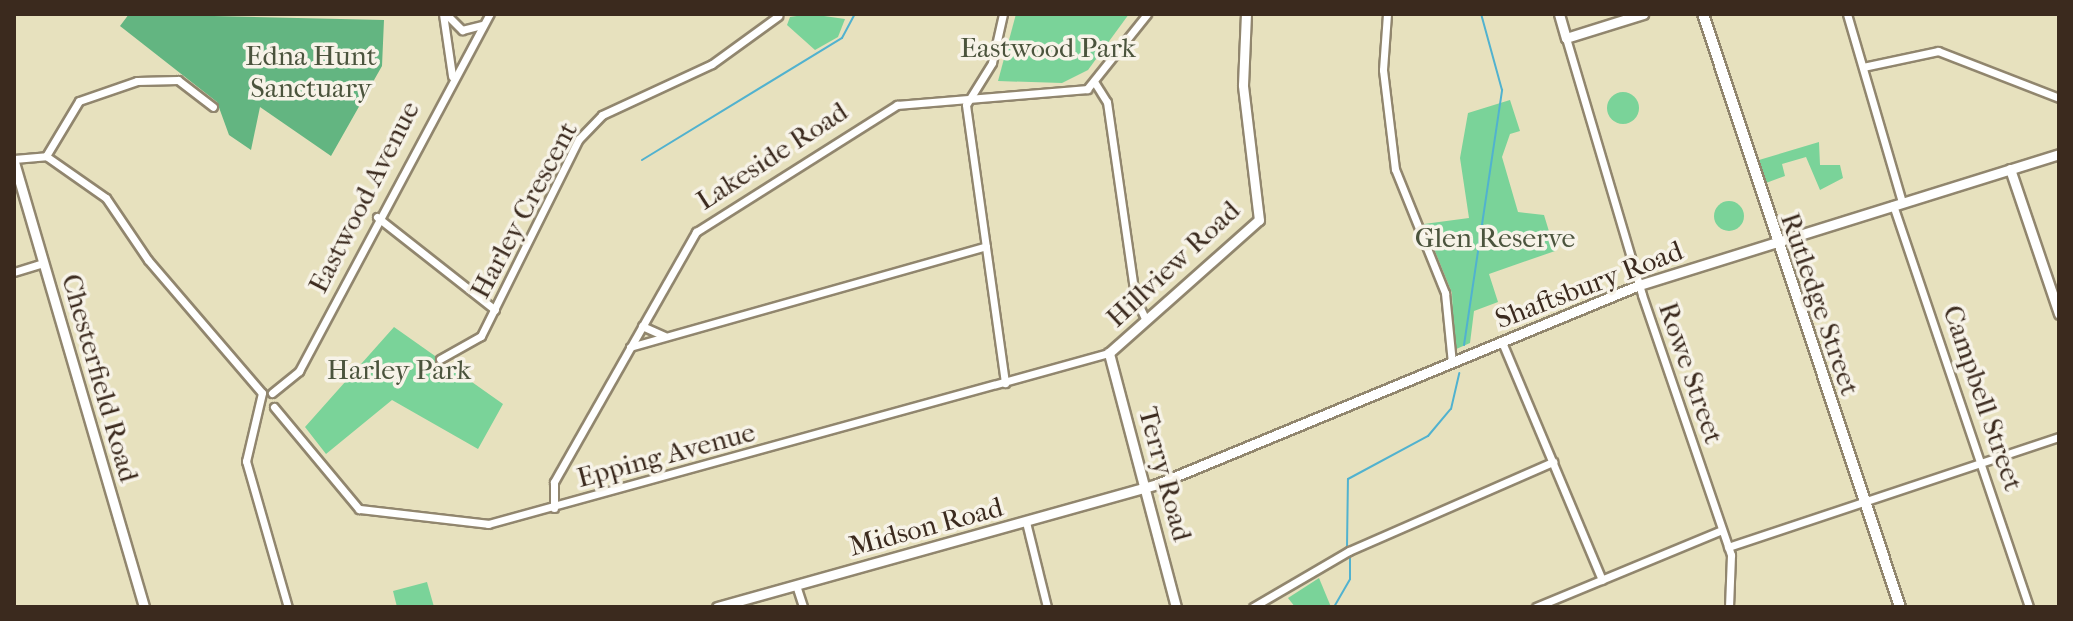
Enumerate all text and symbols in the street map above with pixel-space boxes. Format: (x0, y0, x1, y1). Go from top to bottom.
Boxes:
park label: Eastwood Park (960, 31, 1136, 65)
park label: Edna Hunt Sanctuary (245, 39, 377, 105)
street label: Lakeside Road (690, 95, 854, 217)
street label: Eastwood Avenue (301, 96, 427, 298)
street label: Harley Crescent (463, 116, 585, 304)
street label: Hillview Road (1099, 194, 1247, 334)
street label: Rutledge Street (1773, 208, 1867, 400)
park label: Glen Reserve (1415, 221, 1575, 255)
street label: Shaftsbury Road (1490, 234, 1688, 336)
street label: Chesterfield Road (54, 270, 146, 486)
street label: Rowe Street (1651, 298, 1731, 448)
street label: Campbell Street (1936, 301, 2030, 495)
park label: Harley Park (327, 353, 471, 387)
street label: Terry Road (1131, 403, 1199, 545)
street label: Epping Avenue (573, 415, 759, 495)
street label: Midson Road (845, 490, 1007, 564)

